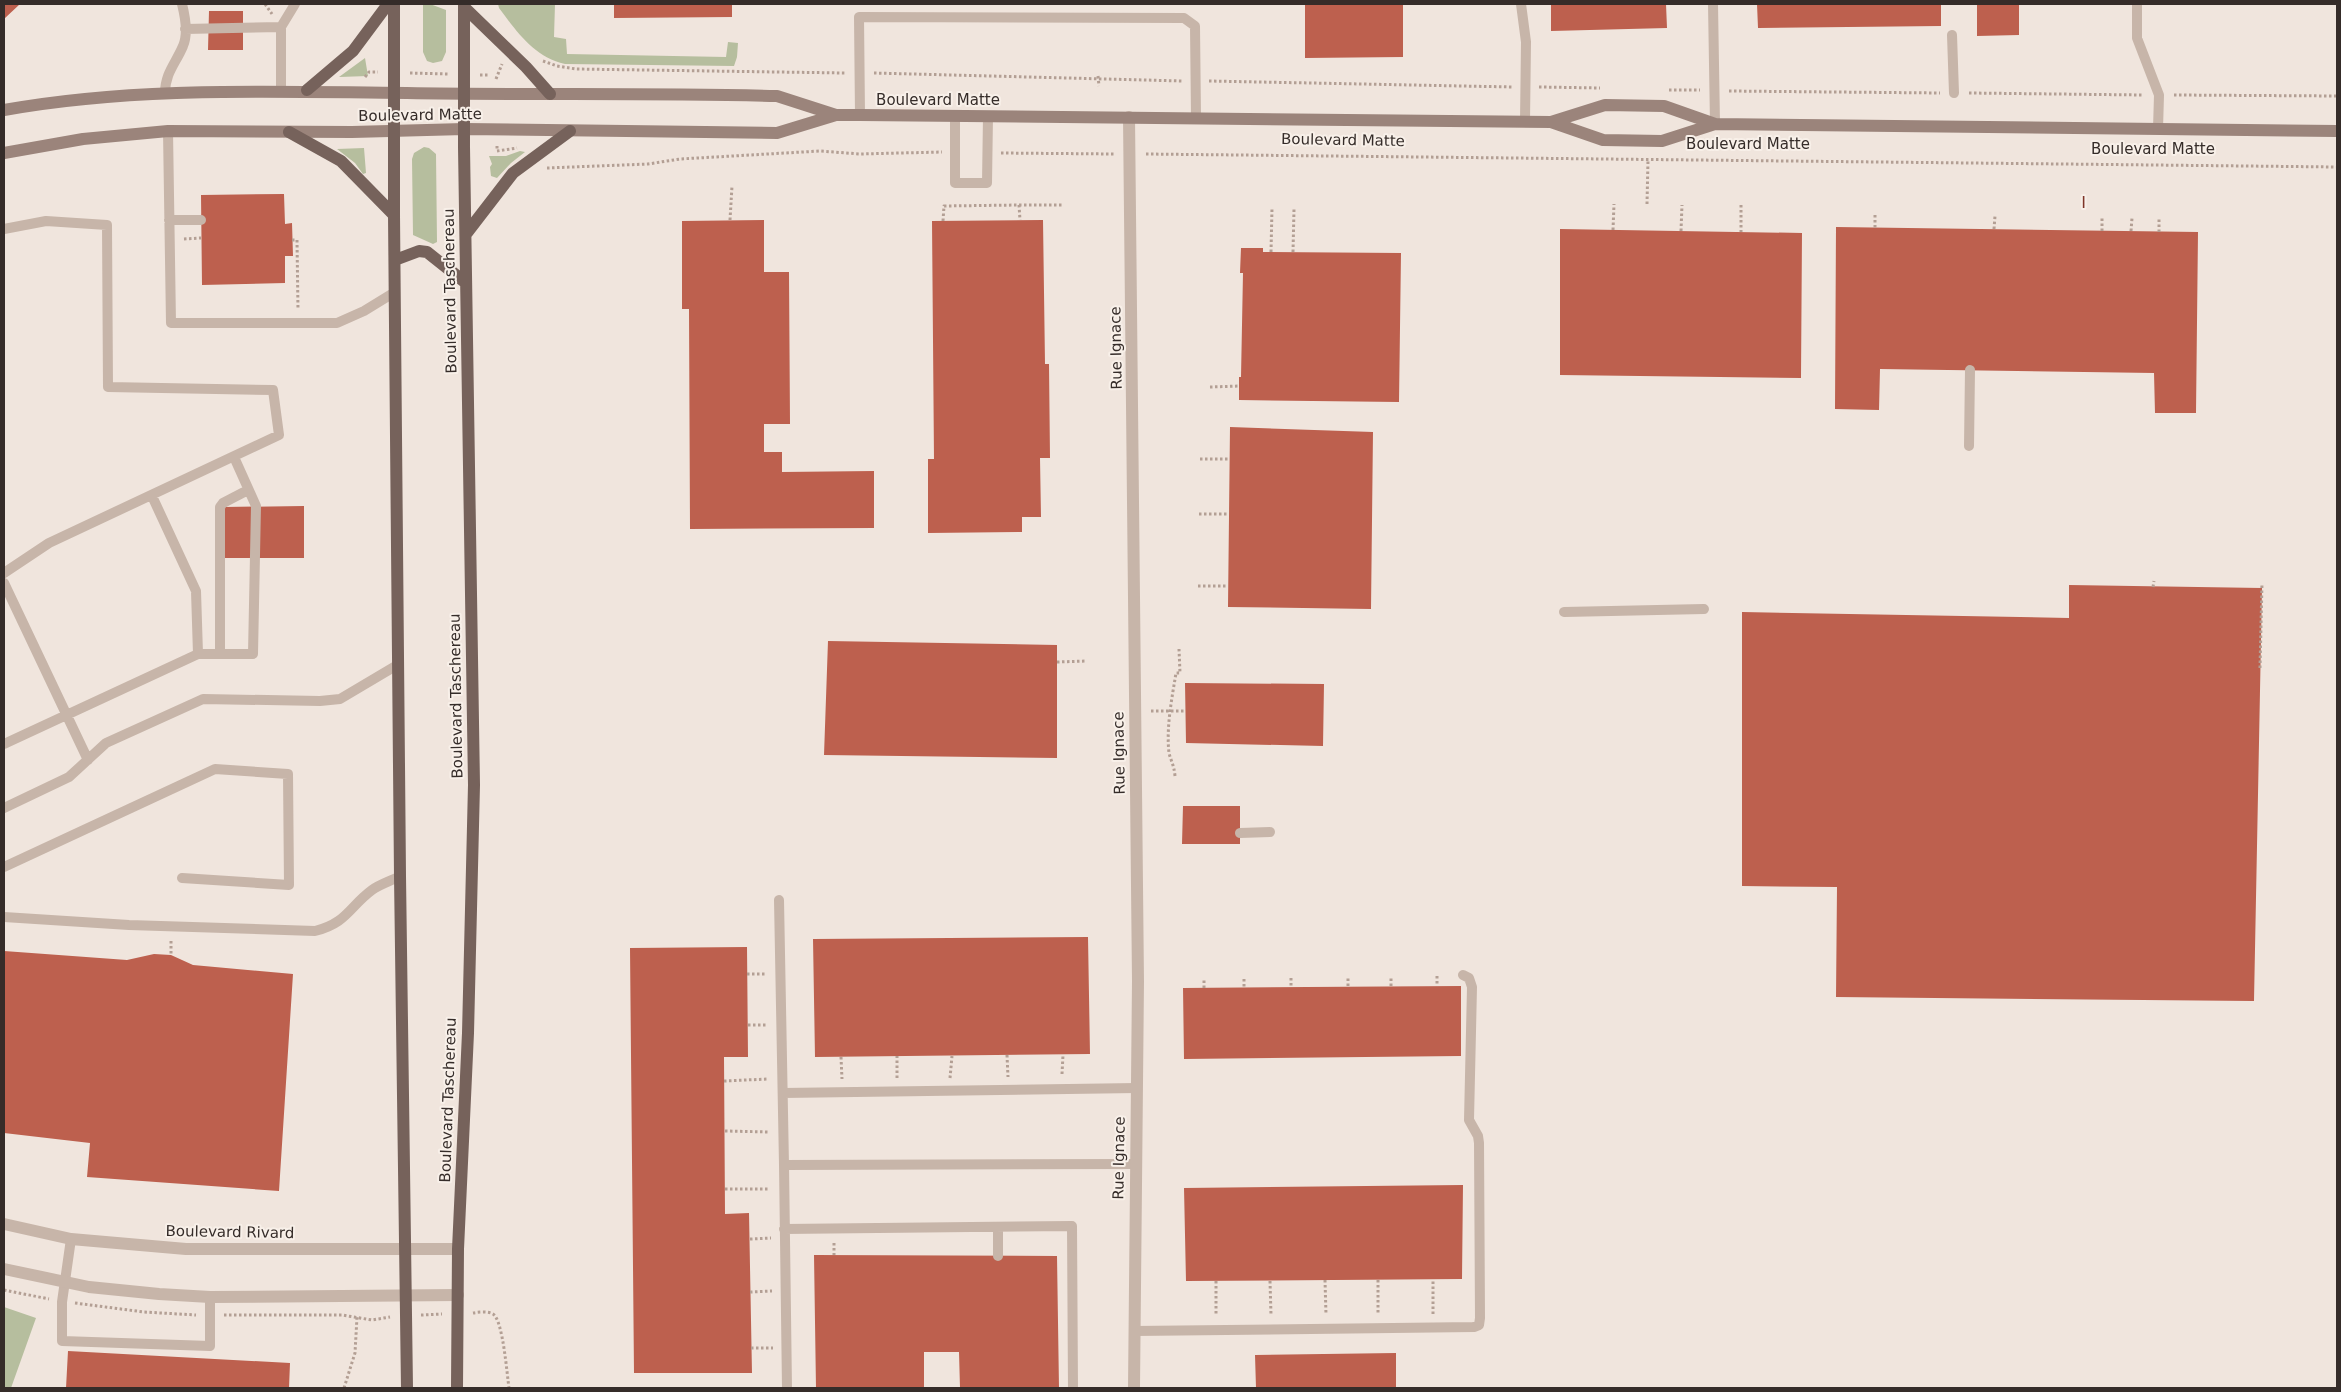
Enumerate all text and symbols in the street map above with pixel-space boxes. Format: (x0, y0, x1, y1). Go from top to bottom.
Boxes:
street label: Boulevard Matte (876, 91, 1000, 109)
street label: Boulevard Matte (358, 105, 482, 125)
street label: Boulevard Matte (1281, 130, 1405, 150)
street label: Boulevard Matte (1686, 135, 1810, 153)
street label: Boulevard Matte (2091, 140, 2215, 158)
district label: I (2081, 193, 2087, 212)
street label: Boulevard Taschereau (440, 208, 460, 374)
street label: Rue Ignace (1106, 306, 1126, 390)
street label: Boulevard Taschereau (446, 613, 466, 779)
street label: Rue Ignace (1109, 711, 1129, 795)
street label: Boulevard Taschereau (436, 1017, 460, 1183)
street label: Rue Ignace (1109, 1116, 1129, 1200)
street label: Boulevard Rivard (165, 1222, 295, 1242)

